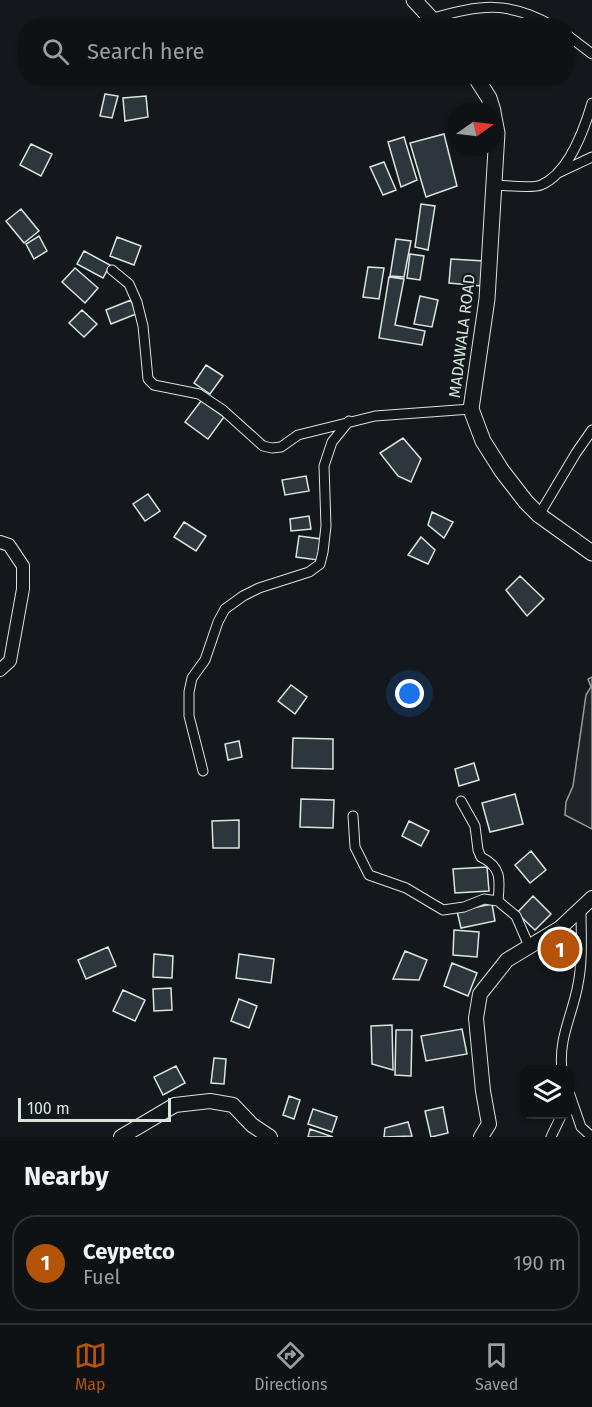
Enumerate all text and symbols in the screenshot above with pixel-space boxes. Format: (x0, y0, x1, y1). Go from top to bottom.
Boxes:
search box (18, 18, 574, 84)
icon: search (39, 35, 72, 68)
text: Search here (87, 38, 205, 65)
north arrow (448, 102, 502, 156)
street label: MADAWALA ROAD (445, 273, 479, 399)
your location (395, 679, 424, 708)
pin: 1 (540, 926, 580, 972)
map controls (520, 1065, 574, 1119)
button: layers (520, 1065, 574, 1119)
scale bar (18, 1095, 171, 1122)
text: 100 m (27, 1099, 70, 1118)
text: Nearby (24, 1161, 109, 1192)
text: Ceypetco (83, 1238, 175, 1265)
text: 1 (41, 1251, 50, 1275)
text: 190 m (513, 1251, 566, 1275)
text: Fuel (83, 1265, 120, 1289)
tab: Map (74, 1339, 107, 1394)
tab: Directions (254, 1339, 328, 1394)
tab: Saved (475, 1339, 518, 1394)

